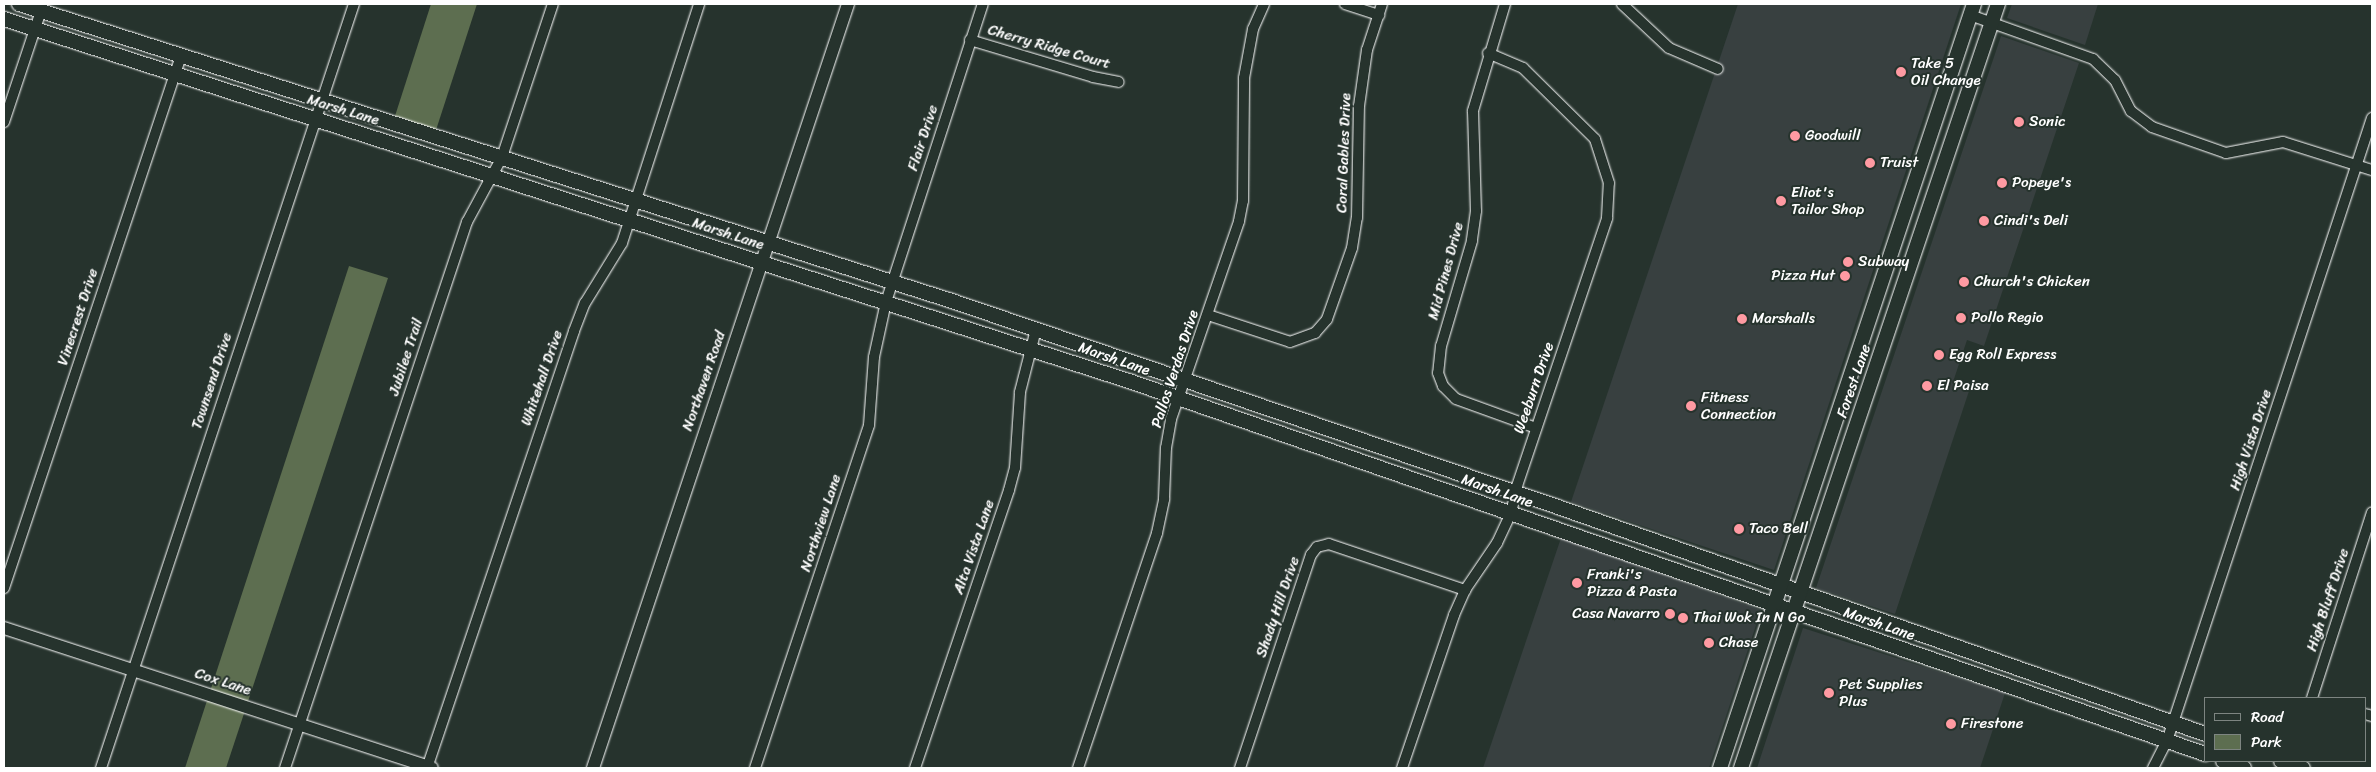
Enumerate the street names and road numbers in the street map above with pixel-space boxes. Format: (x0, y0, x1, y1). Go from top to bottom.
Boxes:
street label: Cherry Ridge Court (985, 21, 1113, 73)
street label: Marsh Lane (305, 90, 381, 130)
street label: Coral Gables Drive (1333, 93, 1355, 213)
street label: Flair Drive (904, 103, 942, 173)
street label: Marsh Lane (690, 214, 766, 254)
street label: Mid Pines Drive (1424, 219, 1468, 323)
street label: Vinecrest Drive (54, 266, 102, 368)
street label: Pallos Verdas Drive (1147, 307, 1203, 431)
street label: Jubilee Trail (385, 316, 427, 398)
street label: Whitehall Drive (517, 328, 567, 428)
street label: Northaven Road (678, 329, 730, 433)
street label: Townsend Drive (188, 330, 236, 432)
street label: Marsh Lane (1076, 338, 1152, 380)
street label: Weeburn Drive (1510, 340, 1558, 436)
street label: Forest Lane (1833, 342, 1875, 420)
street label: High Vista Drive (2226, 387, 2276, 493)
street label: Marsh Lane (1459, 470, 1535, 512)
street label: Northview Lane (797, 472, 845, 574)
street label: Alta Vista Lane (949, 497, 999, 597)
street label: High Bluff Drive (2303, 546, 2353, 654)
street label: Shady Hill Drive (1252, 554, 1304, 660)
street label: Marsh Lane (1841, 603, 1917, 645)
street label: Cox Lane (192, 664, 254, 700)

